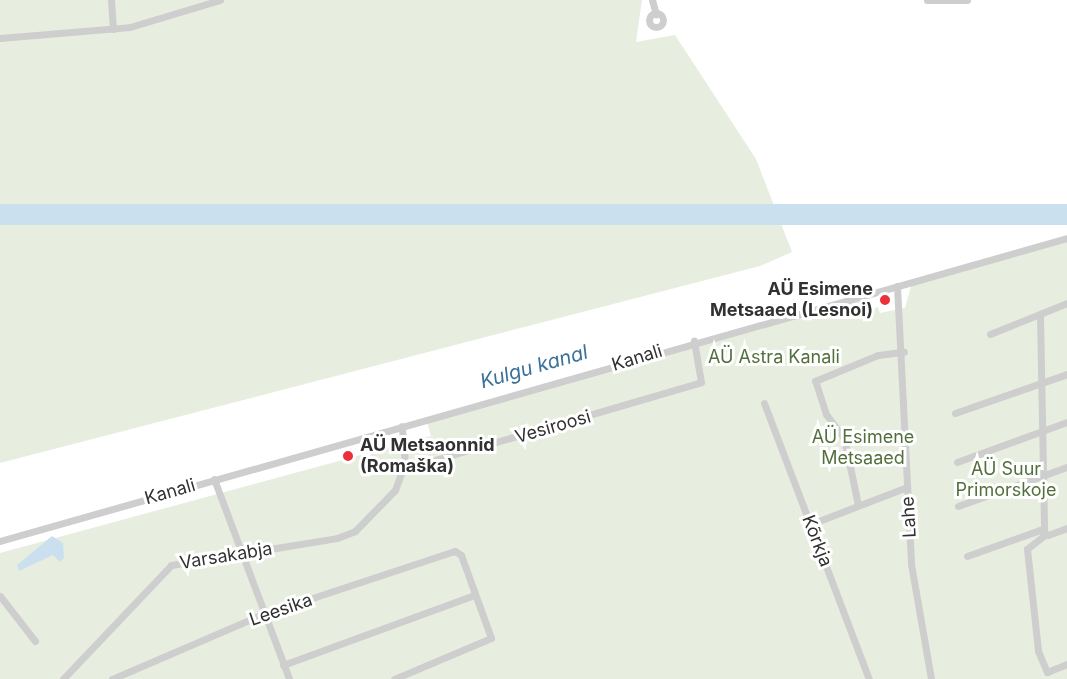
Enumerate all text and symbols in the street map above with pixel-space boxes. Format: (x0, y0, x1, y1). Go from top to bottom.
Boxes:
place label: AÜ Esimene Metsaaed (Lesnoi) (710, 279, 873, 322)
marker: AÜ Esimene Metsaaed (Lesnoi) (878, 293, 892, 307)
water label: Kulgu kanal (477, 340, 591, 394)
street label: Kanali (609, 340, 665, 376)
park label: AÜ Astra Kanali (708, 346, 840, 368)
street label: Vesiroosi (513, 406, 593, 448)
park label: AÜ Esimene Metsaaed (812, 427, 914, 470)
place label: AÜ Metsaonnid (Romaška) (360, 435, 495, 478)
marker: AÜ Metsaonnid (Romaška) (341, 449, 355, 463)
park label: AÜ Suur Primorskoje (956, 459, 1056, 502)
street label: Kanali (142, 474, 198, 510)
street label: Lahe (897, 496, 921, 538)
street label: Kõrkja (797, 512, 837, 570)
street label: Varsakabja (178, 538, 274, 574)
street label: Leesika (247, 589, 315, 631)

